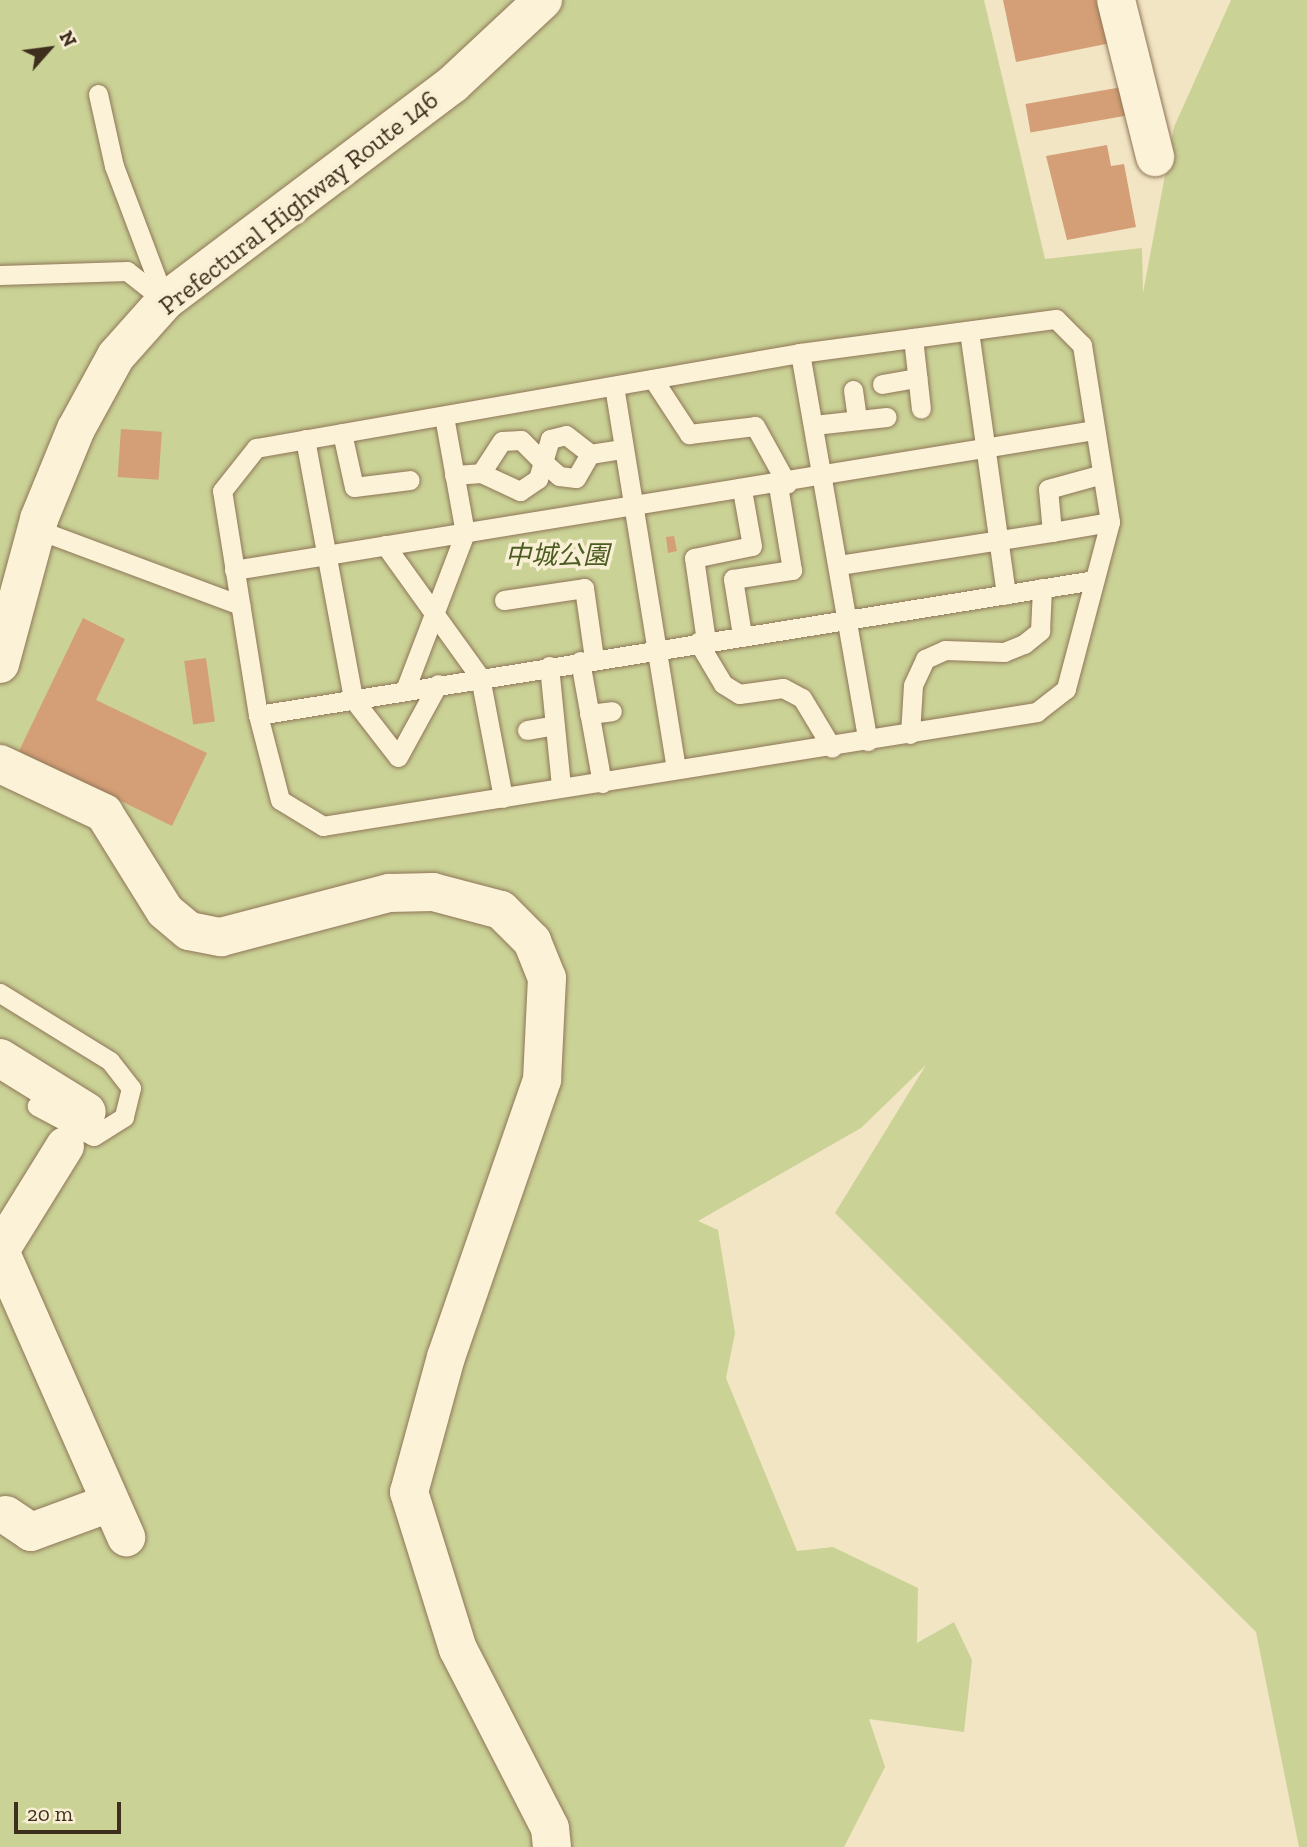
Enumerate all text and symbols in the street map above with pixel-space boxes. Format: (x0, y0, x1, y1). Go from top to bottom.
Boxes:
north arrow (14, 14, 84, 84)
text: N (54, 27, 82, 51)
street label: Prefectural Highway Route 146 (153, 84, 445, 322)
park label: 中城公園 (505, 540, 609, 572)
scale bar (18, 1787, 124, 1831)
text: 20 m (27, 1801, 73, 1826)

